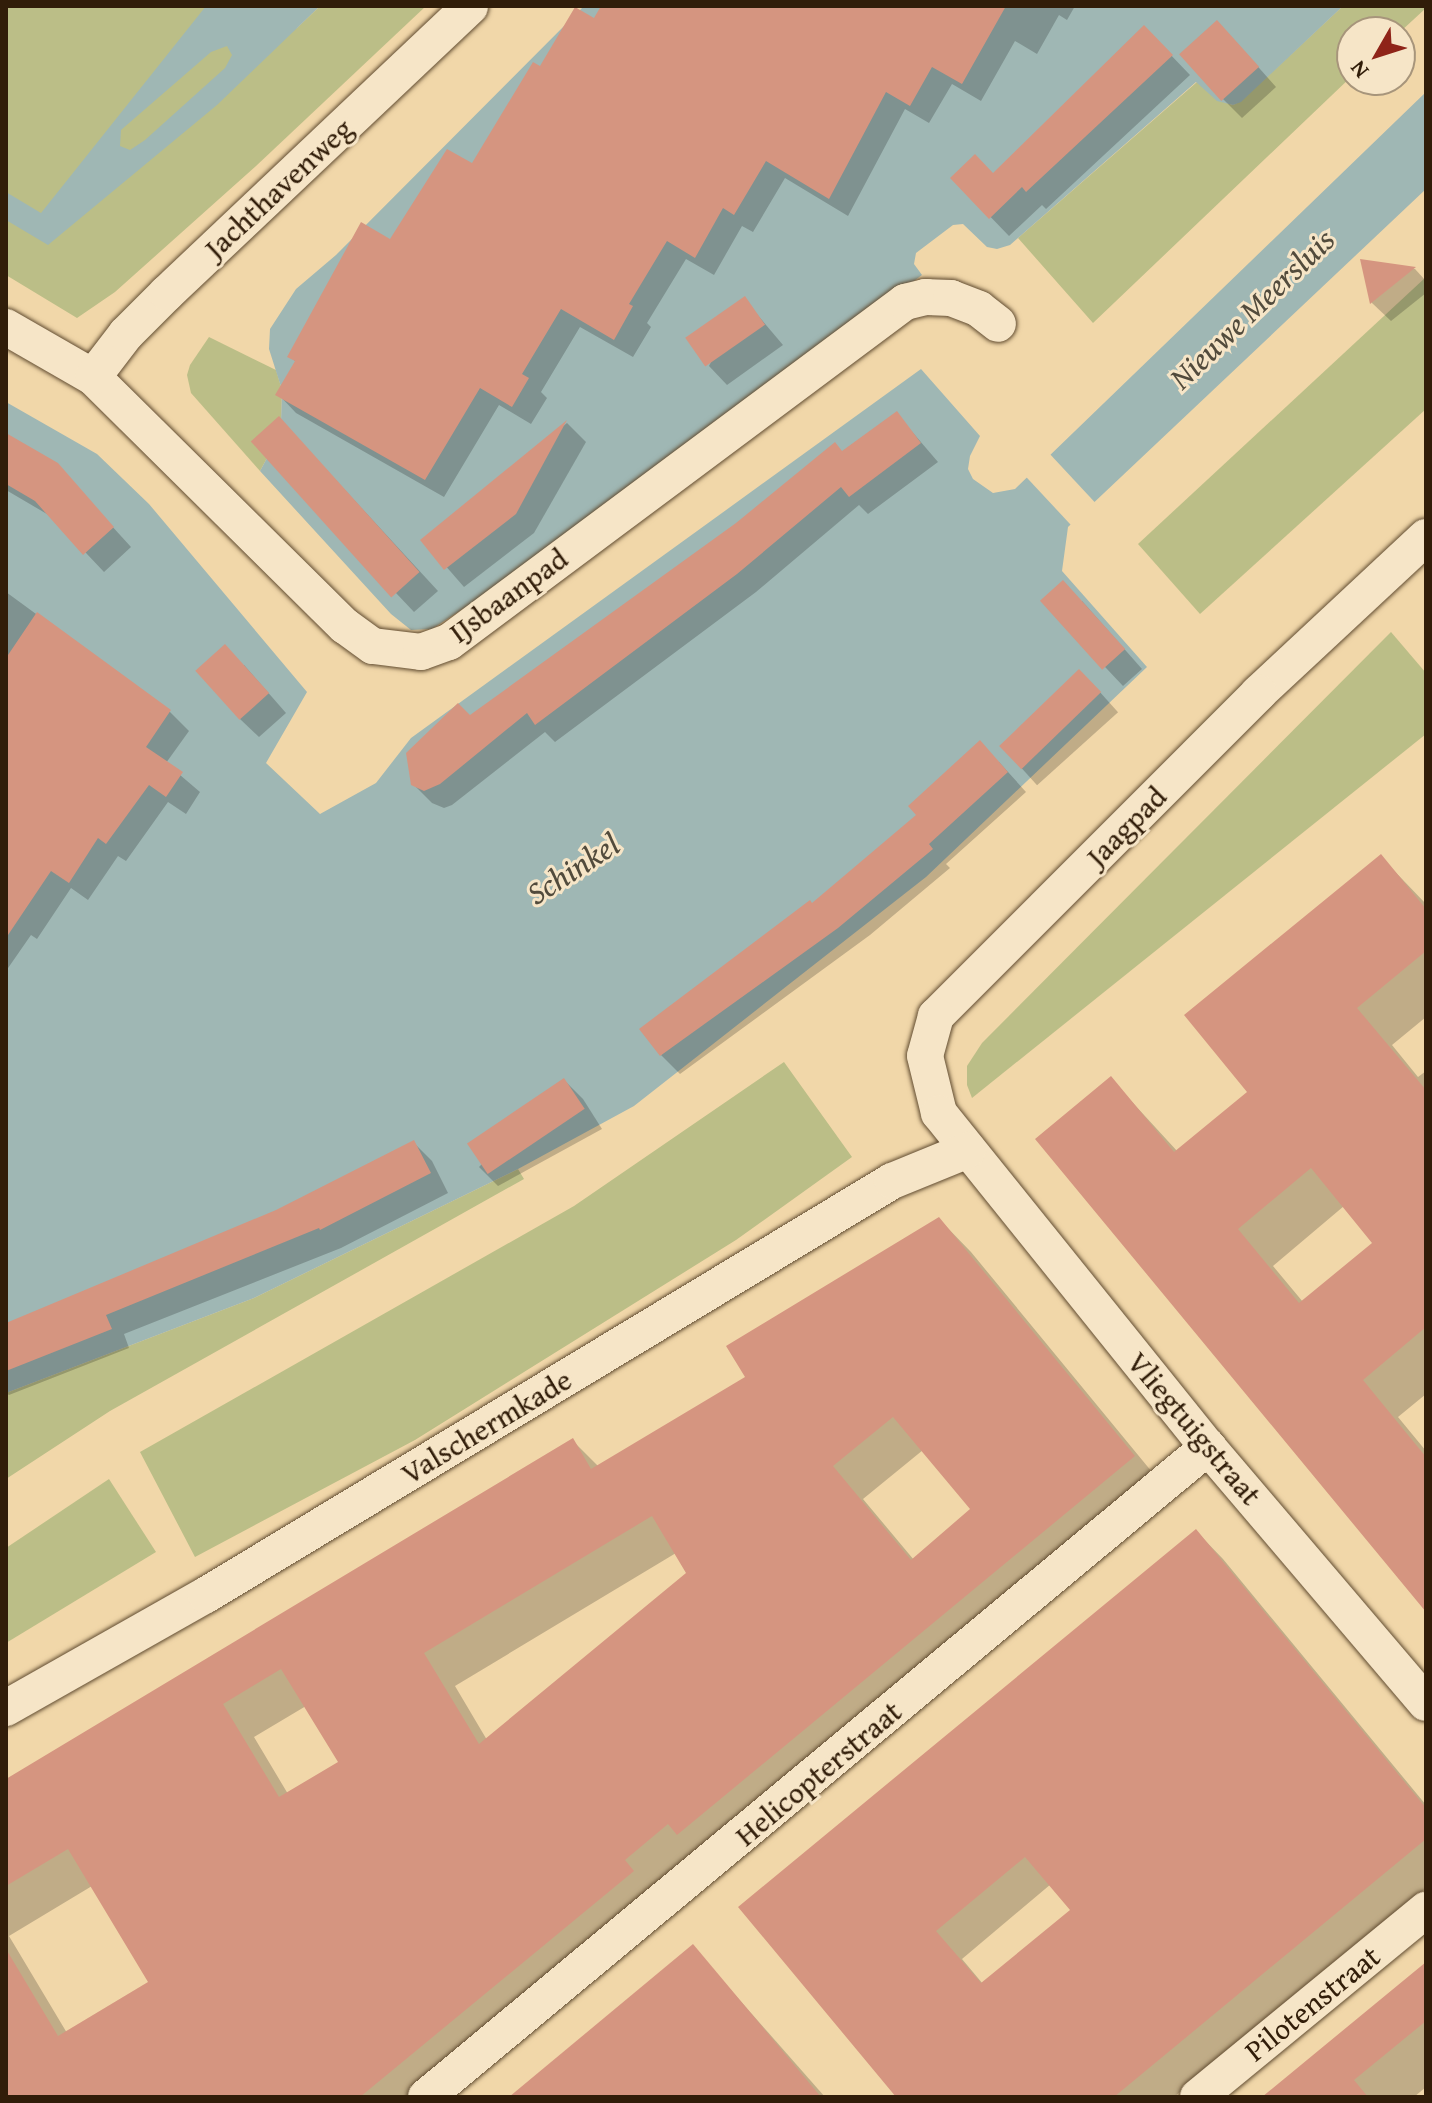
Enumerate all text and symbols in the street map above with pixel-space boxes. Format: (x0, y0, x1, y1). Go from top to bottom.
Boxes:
north arrow (1336, 16, 1416, 96)
text: N (1342, 54, 1376, 86)
street label: Jachthavenweg (196, 110, 360, 266)
water label: Nieuwe Meersluis (1162, 221, 1342, 397)
street label: IJsbaanpad (442, 540, 574, 650)
street label: Jaagpad (1078, 778, 1174, 874)
water label: Schinkel (520, 825, 626, 913)
street label: Vliegtuigstraat (1120, 1344, 1270, 1512)
street label: Valschermkade (394, 1361, 578, 1491)
street label: Helicopterstraat (727, 1693, 909, 1853)
street label: Pilotenstraat (1237, 1938, 1387, 2068)

